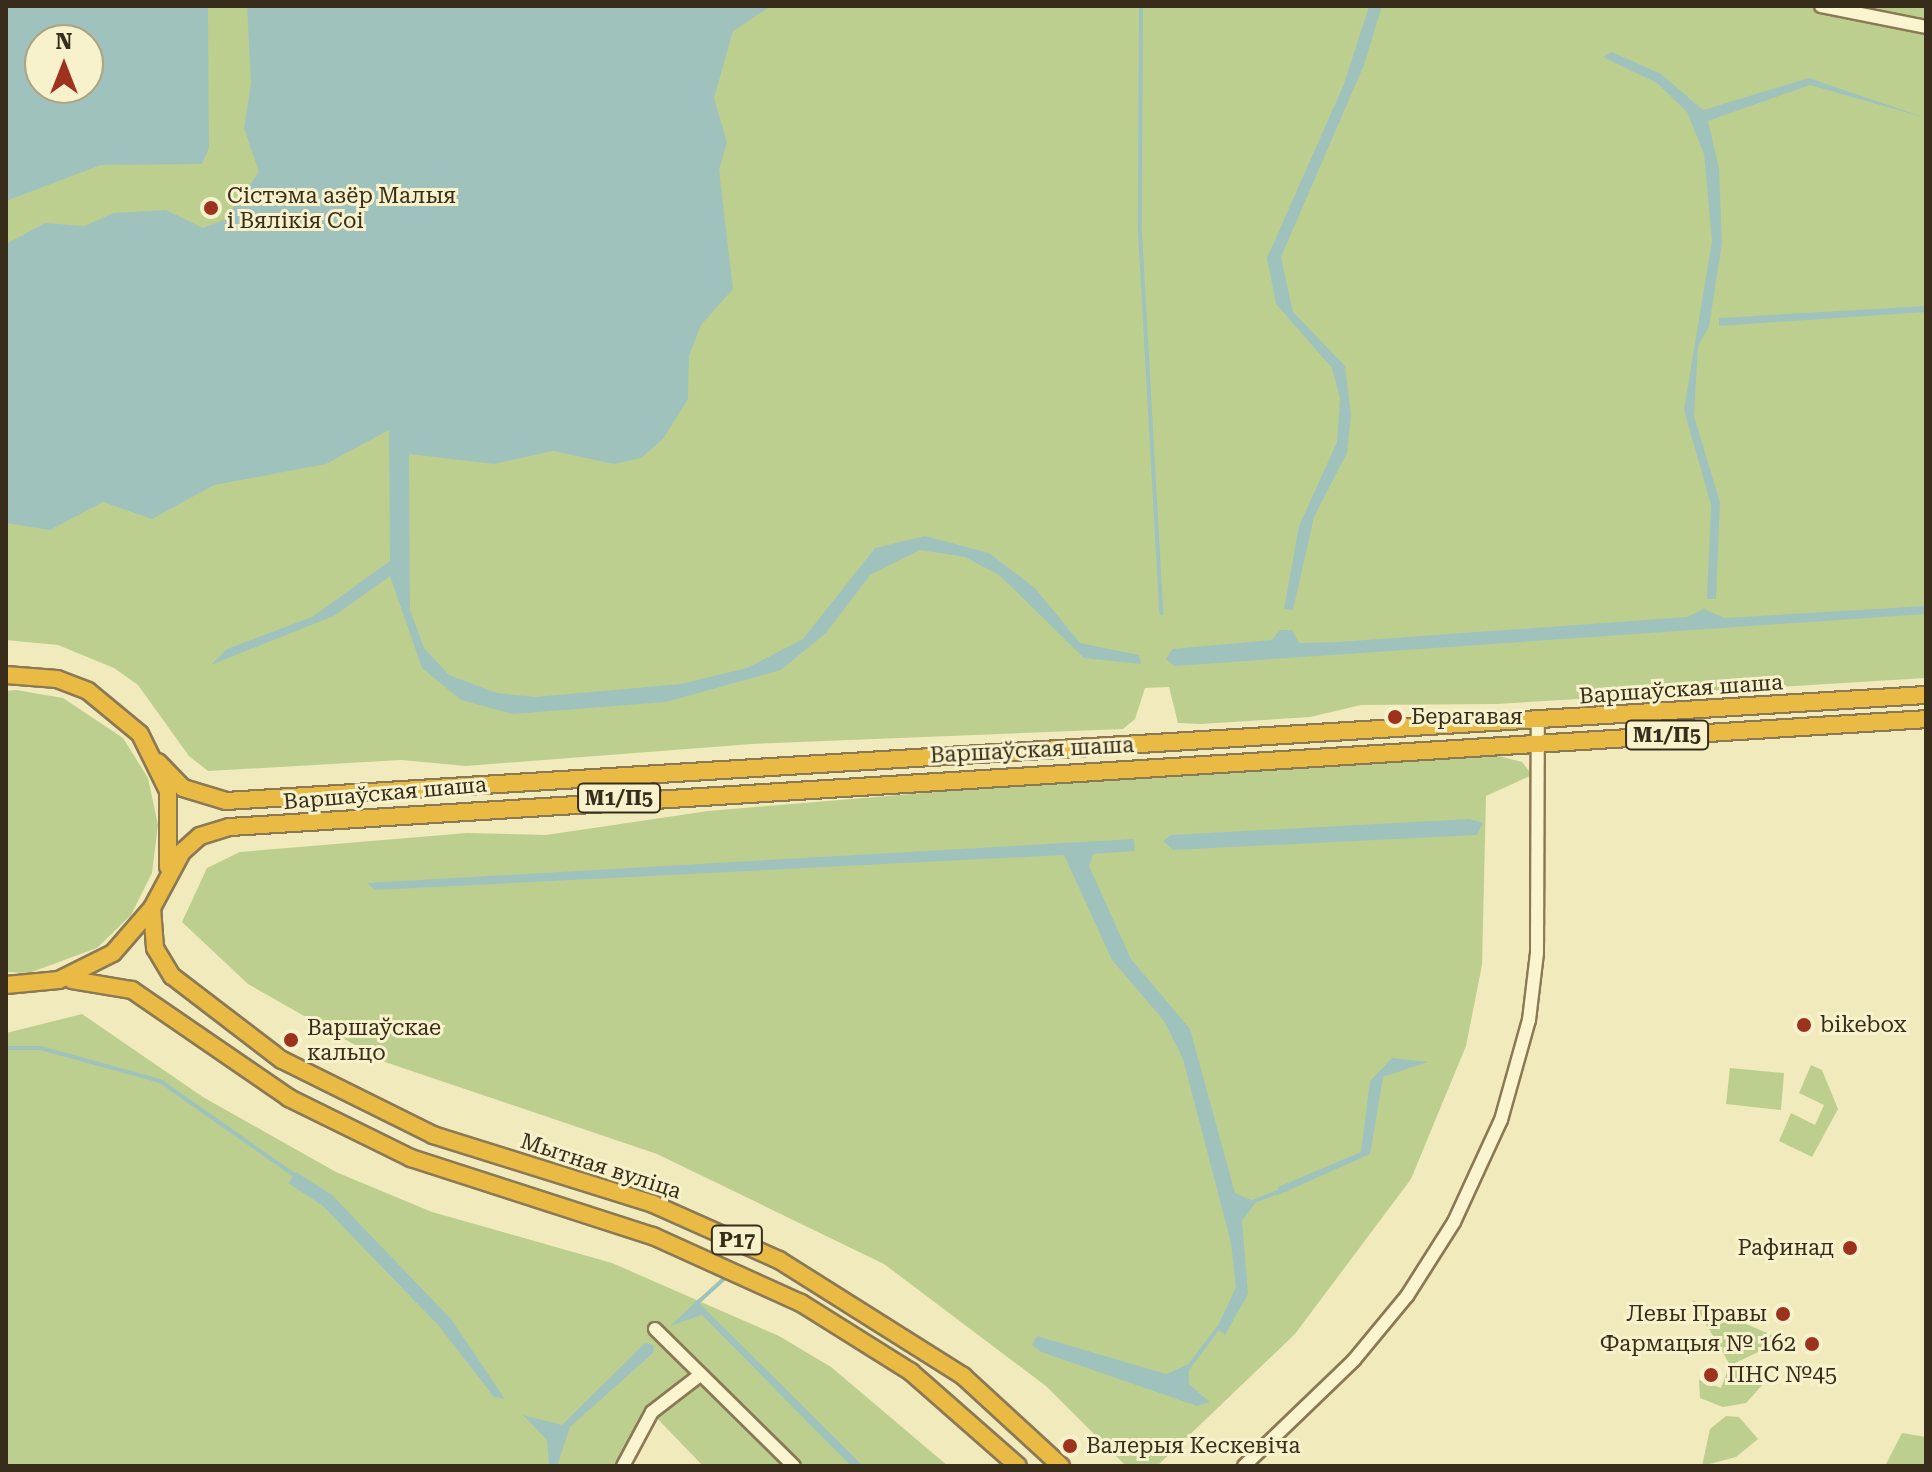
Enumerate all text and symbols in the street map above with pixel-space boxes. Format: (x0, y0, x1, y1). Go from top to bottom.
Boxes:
north arrow (24, 24, 104, 104)
text: N (56, 29, 72, 54)
place label: Сістэма азёр Малыя і Вялікія Соі (227, 182, 456, 234)
marker: Сістэма азёр Малыя і Вялікія Соі (202, 199, 220, 217)
street label: Варшаўская шаша (1578, 669, 1784, 709)
place label: Берагавая (1411, 704, 1523, 730)
marker: Берагавая (1386, 708, 1404, 726)
road number: М1/П5 (1625, 719, 1709, 751)
street label: Варшаўская шаша (929, 731, 1135, 769)
street label: Варшаўская шаша (282, 771, 488, 815)
road number: М1/П5 (577, 782, 661, 814)
place label: bikebox (1820, 1012, 1906, 1038)
place label: Варшаўскае кальцо (307, 1014, 441, 1066)
marker: bikebox (1795, 1016, 1813, 1034)
marker: Варшаўскае кальцо (282, 1031, 300, 1049)
street label: Мытная вуліца (517, 1128, 685, 1204)
road number: Р17 (709, 1224, 765, 1256)
place label: Рафинад (1737, 1235, 1834, 1261)
marker: Рафинад (1841, 1239, 1859, 1257)
place label: Левы Правы (1627, 1301, 1767, 1327)
marker: Левы Правы (1774, 1305, 1792, 1323)
place label: Фармацыя № 162 (1600, 1331, 1796, 1357)
marker: Фармацыя № 162 (1803, 1335, 1821, 1353)
place label: ПНС №45 (1727, 1362, 1837, 1388)
marker: ПНС №45 (1702, 1366, 1720, 1384)
place label: Валерыя Кескевіча (1086, 1433, 1300, 1459)
marker: Валерыя Кескевіча (1061, 1437, 1079, 1455)

